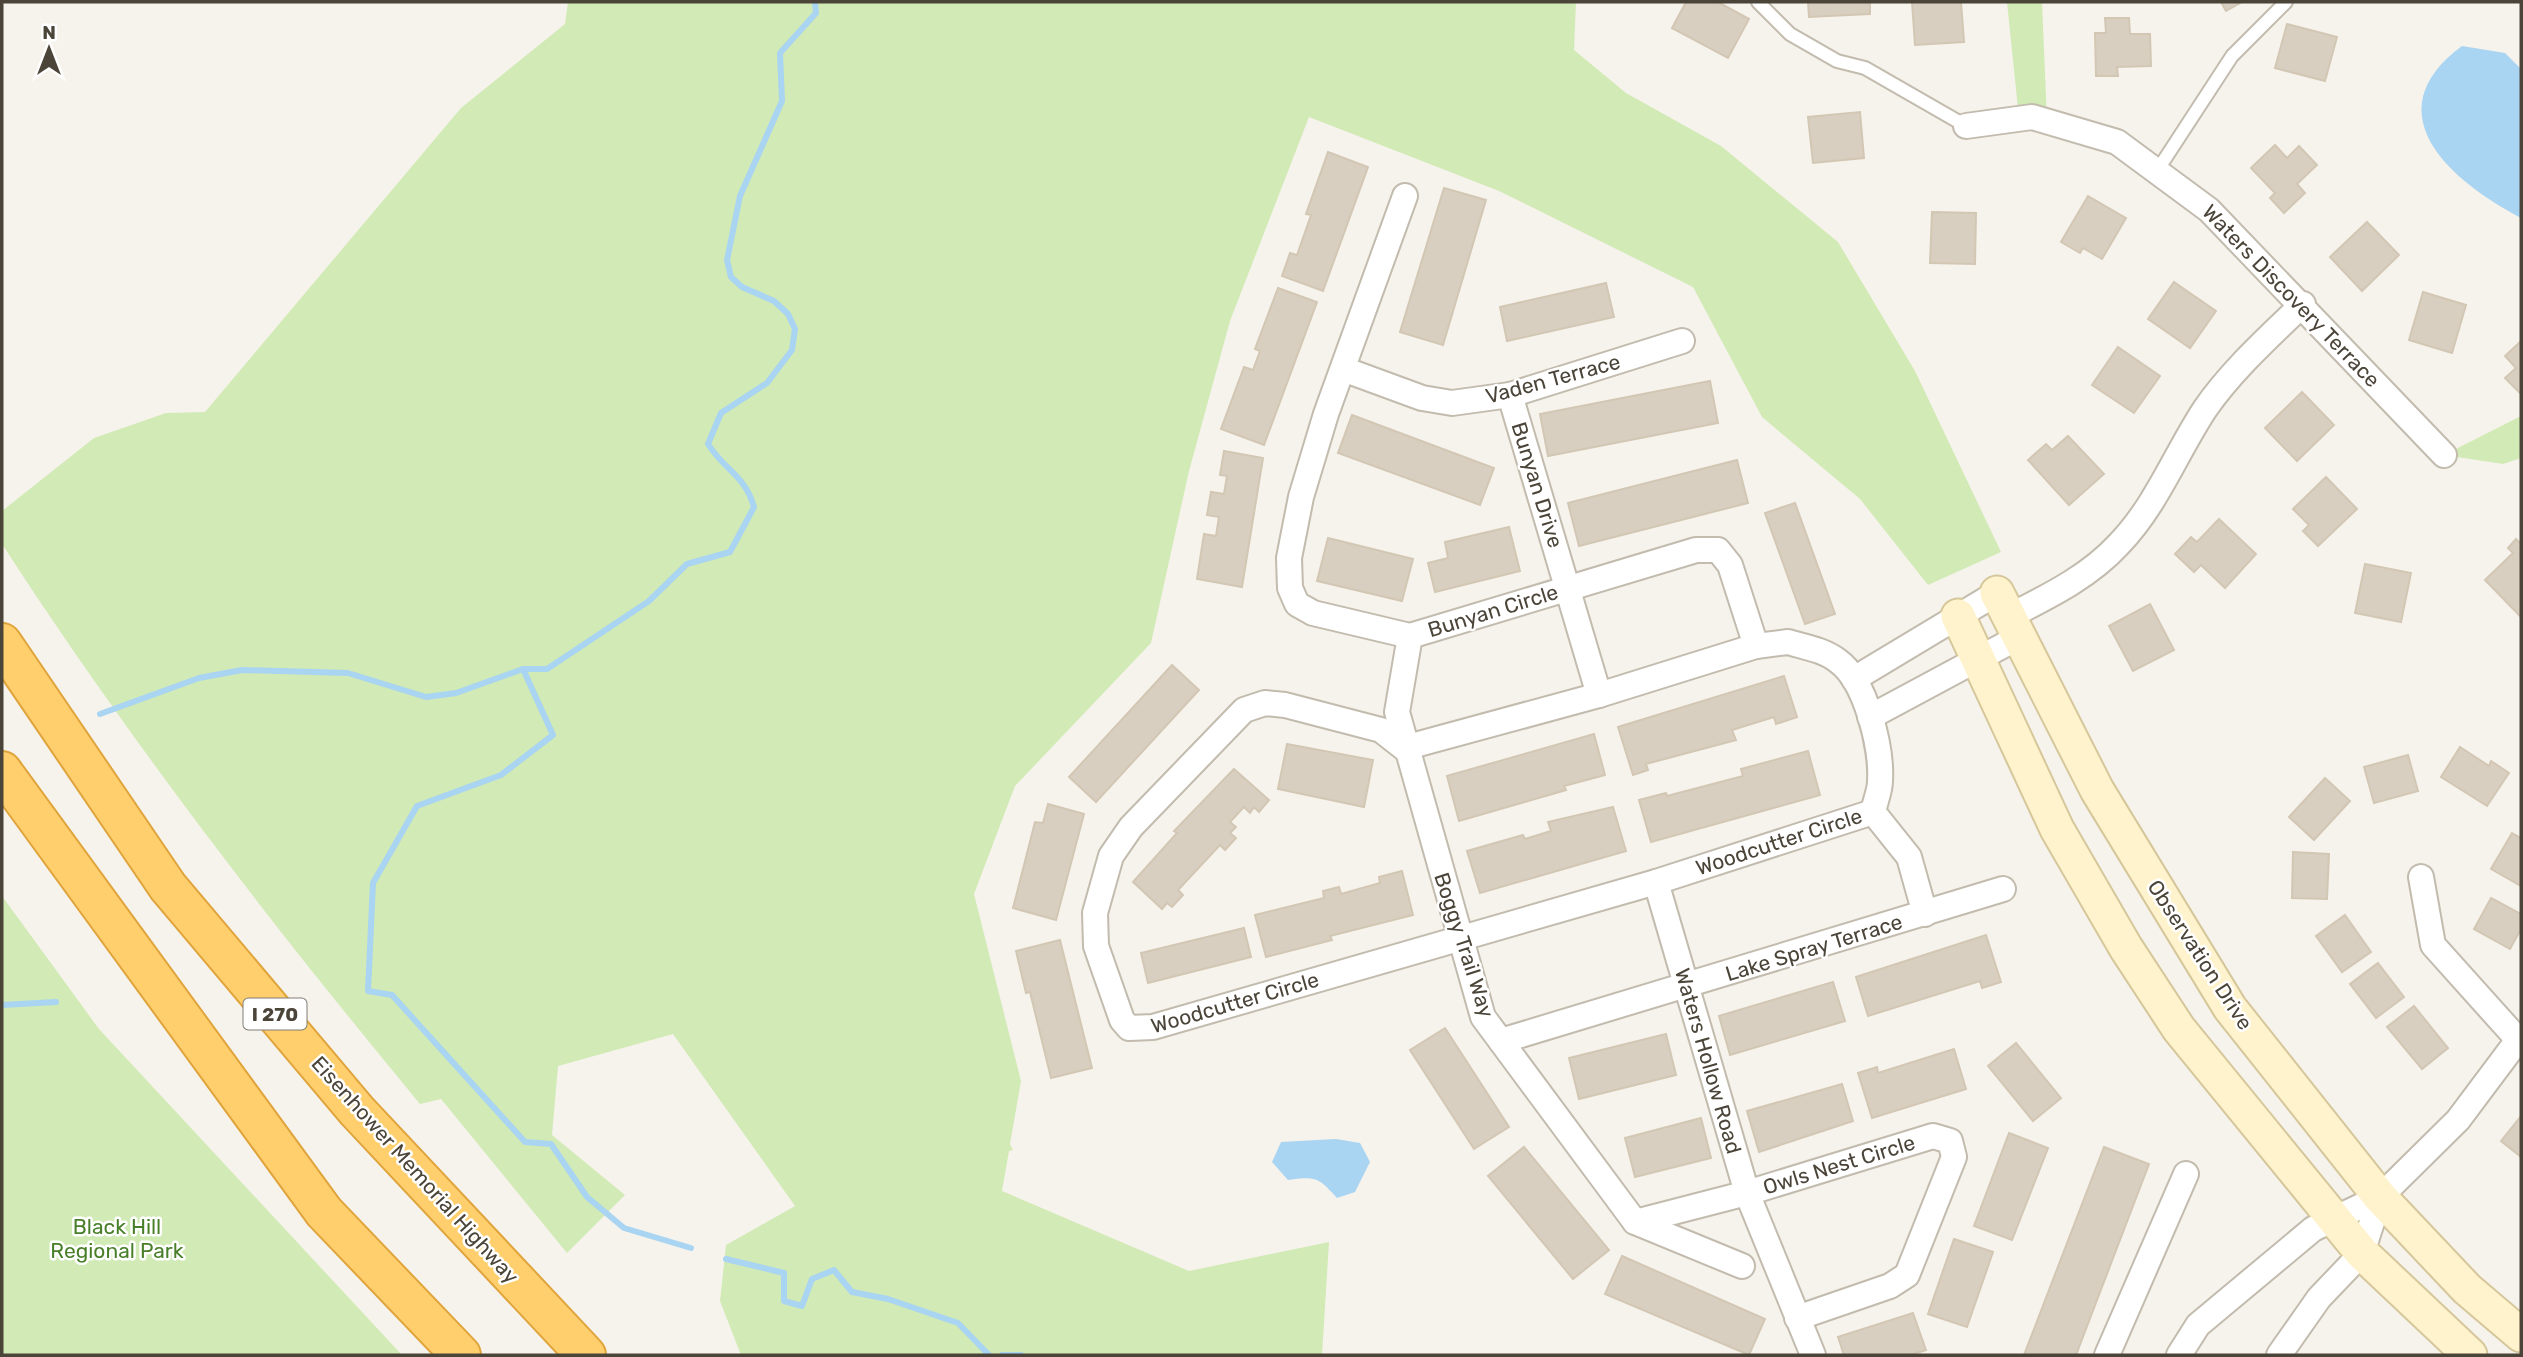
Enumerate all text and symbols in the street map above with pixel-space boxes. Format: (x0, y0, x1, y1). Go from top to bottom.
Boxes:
north arrow (14, 14, 84, 84)
text: N (42, 21, 56, 44)
street label: Waters Discovery Terrace (2197, 199, 2385, 392)
street label: Vaden Terrace (1483, 349, 1623, 409)
street label: Bunyan Drive (1506, 419, 1568, 551)
street label: Bunyan Circle (1425, 579, 1561, 642)
street label: Woodcutter Circle (1693, 803, 1865, 880)
street label: Boggy Trail Way (1429, 869, 1500, 1021)
street label: Observation Drive (2143, 875, 2258, 1034)
street label: Lake Spray Terrace (1722, 909, 1905, 986)
street label: Waters Hollow Road (1670, 965, 1747, 1157)
street label: Woodcutter Circle (1148, 967, 1322, 1038)
road number: I 270 (244, 998, 306, 1030)
street label: Eisenhower Memorial Highway (307, 1051, 524, 1289)
street label: Owls Nest Circle (1760, 1130, 1918, 1200)
park label: Black Hill Regional Park (50, 1214, 184, 1263)

